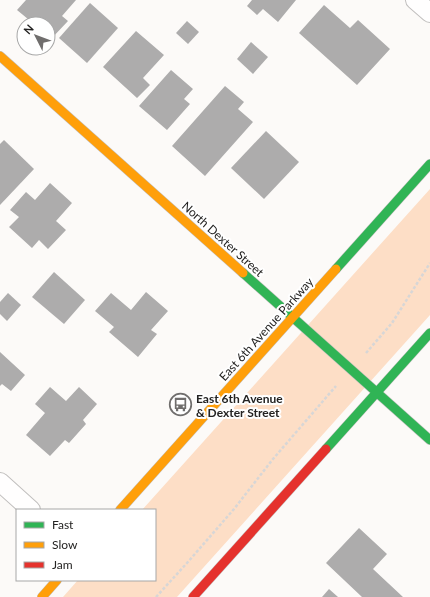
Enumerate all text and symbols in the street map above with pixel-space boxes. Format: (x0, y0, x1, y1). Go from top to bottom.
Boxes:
north arrow (16, 16, 56, 56)
text: N (21, 21, 36, 36)
street label: North Dexter Street (179, 198, 268, 280)
street label: East 6th Avenue Parkway (216, 274, 317, 384)
place label: East 6th Avenue & Dexter Street (196, 391, 283, 420)
bus stop icon: East 6th Avenue & Dexter Street (168, 392, 194, 418)
legend (16, 509, 156, 581)
text: Fast (52, 517, 74, 532)
text: Slow (52, 537, 78, 552)
text: Jam (52, 557, 73, 572)

